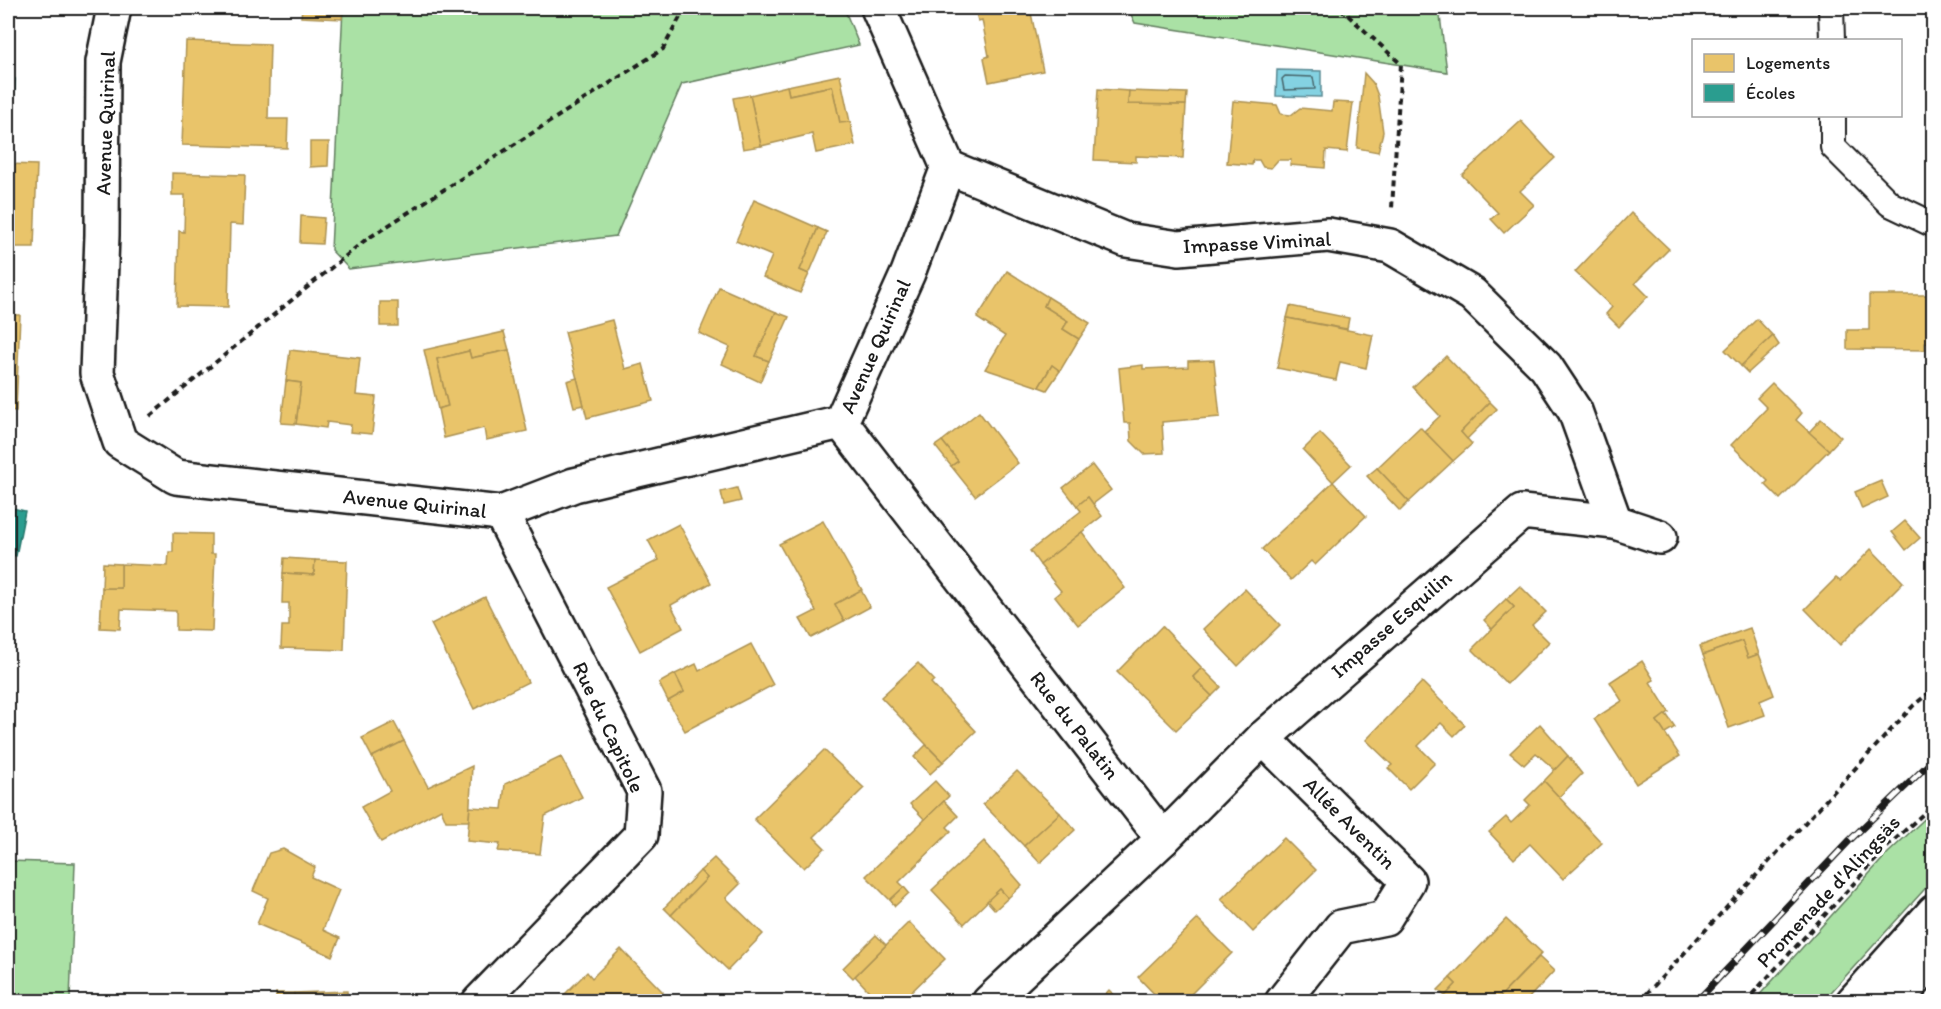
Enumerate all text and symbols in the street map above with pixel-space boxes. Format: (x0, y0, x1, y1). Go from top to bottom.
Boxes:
legend (1692, 39, 1902, 117)
street label: Avenue Quirinal (90, 50, 120, 196)
text: Logements (1746, 52, 1830, 74)
text: Écoles (1746, 82, 1795, 104)
street label: Impasse Viminal (1182, 226, 1332, 258)
street label: Avenue Quirinal (834, 275, 916, 417)
street label: Avenue Quirinal (342, 483, 488, 523)
street label: Impasse Esquilin (1326, 565, 1456, 683)
street label: Rue du Capitole (568, 658, 650, 796)
street label: Rue du Palatin (1025, 666, 1125, 784)
street label: Allée Aventin (1299, 772, 1401, 874)
street label: Promenade d'Alingsäs (1751, 810, 1905, 972)

